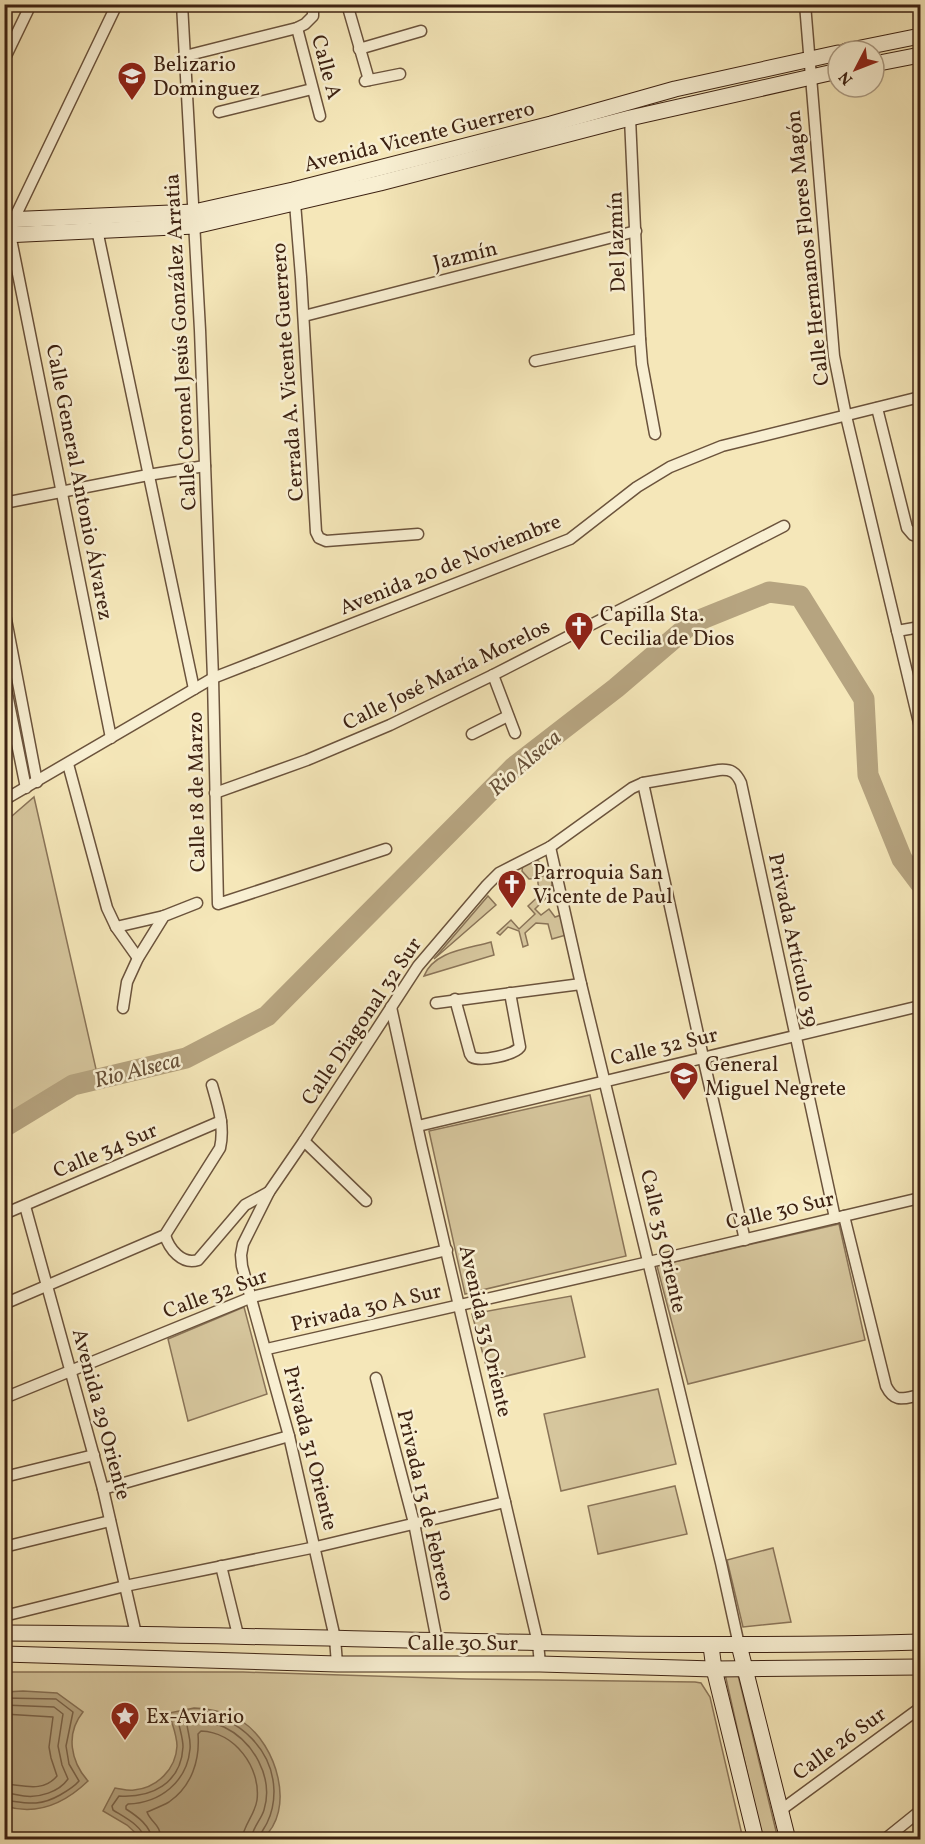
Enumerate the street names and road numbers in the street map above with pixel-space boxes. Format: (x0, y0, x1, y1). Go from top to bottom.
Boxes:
street label: Calle A (303, 32, 348, 103)
street label: Avenida Vicente Guerrero (301, 95, 538, 180)
street label: Calle Hermanos Flores Magón (780, 109, 837, 387)
street label: Calle Coronel Jesús González Arratia (158, 173, 205, 511)
street label: Del Jazmín (601, 191, 634, 293)
street label: Jazmín (430, 234, 501, 278)
street label: Cerrada A. Vicente Guerrero (265, 242, 312, 502)
street label: Calle General Antonio Álvarez (38, 342, 119, 623)
street label: Avenida 20 de Noviembre (336, 508, 566, 623)
street label: Calle José María Morelos (338, 612, 555, 738)
street label: Calle 18 de Marzo (182, 712, 213, 872)
street label: Privada Artículo 39 (760, 851, 825, 1030)
street label: Calle Diagonal 32 Sur (295, 932, 429, 1112)
street label: Calle 32 Sur (608, 1021, 721, 1074)
street label: Calle 34 Sur (49, 1116, 162, 1186)
street label: Calle 35 Oriente (632, 1167, 693, 1316)
street label: Calle 30 Sur (723, 1185, 838, 1238)
street label: Avenida 33 Oriente (451, 1243, 518, 1420)
street label: Calle 32 Sur (159, 1262, 272, 1327)
street label: Privada 30 A Sur (288, 1277, 445, 1340)
street label: Avenida 29 Oriente (64, 1326, 137, 1503)
street label: Privada 31 Oriente (275, 1363, 344, 1534)
street label: Privada 13 de Febrero (388, 1407, 461, 1604)
street label: Calle 30 Sur (408, 1630, 518, 1659)
street label: Calle 26 Sur (787, 1700, 893, 1788)

